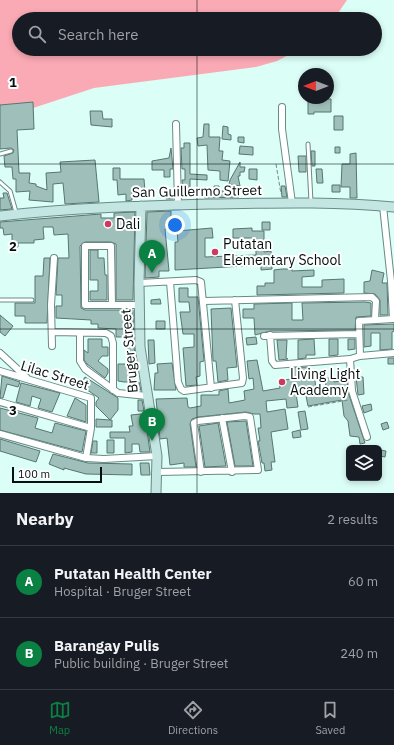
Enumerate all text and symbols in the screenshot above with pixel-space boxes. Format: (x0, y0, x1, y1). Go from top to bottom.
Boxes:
search box (12, 12, 382, 56)
icon: search (26, 23, 48, 45)
text: Search here (58, 25, 138, 44)
north arrow (298, 68, 334, 104)
text: 1 (9, 74, 17, 91)
street label: San Guillermo Street (132, 181, 262, 201)
place label: Dali (116, 215, 140, 233)
your location (165, 215, 185, 235)
marker: Dali (103, 219, 113, 229)
place label: Putatan Elementary School (223, 235, 341, 269)
text: 2 (9, 238, 17, 255)
pin: A (139, 240, 165, 273)
marker: Putatan Elementary School (210, 247, 220, 257)
street label: Bruger Street (116, 308, 142, 394)
street label: Lilac Street (19, 356, 91, 394)
place label: Living Light Academy (290, 365, 360, 399)
marker: Living Light Academy (277, 377, 287, 387)
text: 3 (9, 402, 17, 419)
pin: B (139, 408, 165, 441)
map controls (346, 445, 382, 481)
button: layers (346, 445, 382, 481)
scale bar (12, 465, 102, 484)
text: 100 m (18, 467, 50, 481)
text: Nearby (16, 508, 74, 530)
text: 2 results (327, 511, 378, 528)
text: Putatan Health Center (54, 564, 212, 583)
text: A (25, 573, 33, 590)
text: 60 m (348, 573, 378, 590)
text: Hospital · Bruger Street (54, 583, 191, 600)
text: Barangay Pulis (54, 636, 159, 655)
text: B (25, 645, 33, 662)
text: 240 m (340, 645, 378, 662)
text: Public building · Bruger Street (54, 655, 228, 672)
tab: Map (49, 699, 71, 737)
tab: Directions (168, 699, 218, 737)
tab: Saved (315, 699, 345, 737)

